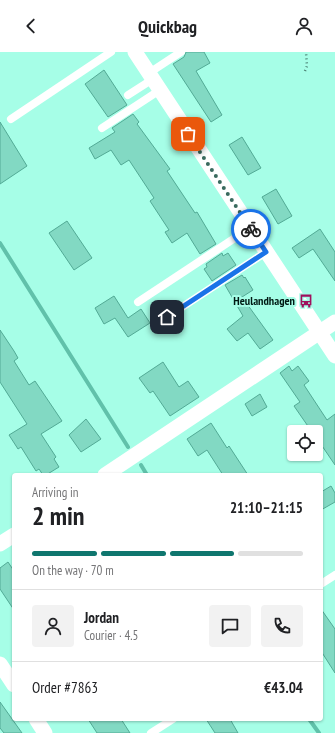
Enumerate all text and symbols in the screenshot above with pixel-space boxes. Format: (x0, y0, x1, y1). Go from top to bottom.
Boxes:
icon: back (20, 15, 42, 37)
text: Quickbag (138, 15, 197, 38)
icon: person (293, 15, 315, 37)
pin (171, 117, 205, 151)
icon: bag (177, 123, 199, 145)
courier (231, 209, 271, 249)
icon: bike (240, 218, 262, 240)
place label: Heulandhagen (233, 293, 295, 308)
bus stop icon: Heulandhagen (298, 293, 314, 309)
pin (150, 300, 184, 334)
icon: home (156, 306, 178, 328)
map controls (287, 425, 323, 461)
button: locate (287, 425, 323, 461)
text: Arriving in (32, 484, 79, 501)
text: 21:10–21:15 (230, 498, 303, 517)
text: 2 min (32, 499, 85, 532)
text: On the way · 70 m (32, 562, 114, 579)
button: person (32, 605, 74, 647)
button: chat (209, 605, 251, 647)
button: phone (261, 605, 303, 647)
text: Jordan (84, 608, 119, 627)
text: Courier · 4.5 (84, 627, 138, 644)
text: Order #7863 (32, 678, 98, 697)
text: €43.04 (264, 678, 303, 697)

